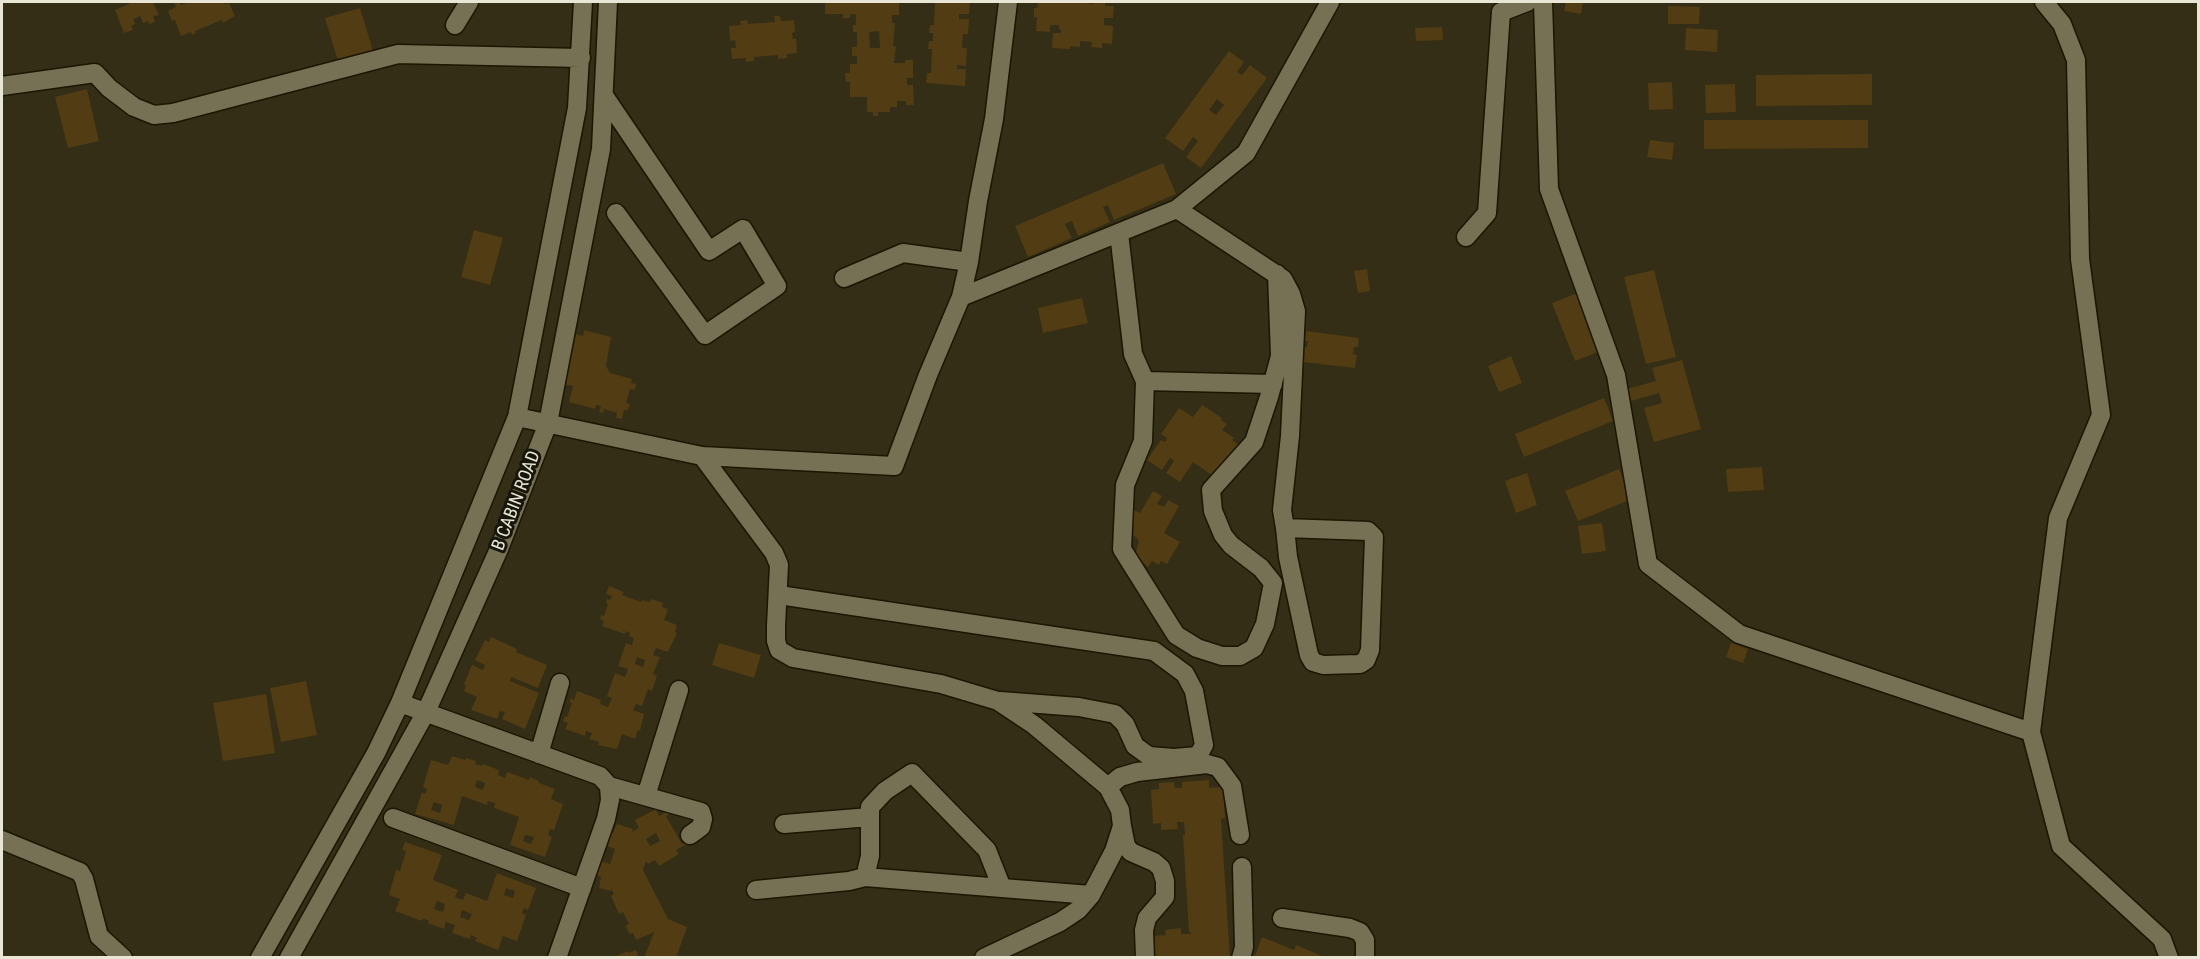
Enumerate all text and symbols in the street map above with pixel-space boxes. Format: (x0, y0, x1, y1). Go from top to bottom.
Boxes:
street label: B CABIN ROAD (488, 448, 546, 554)

